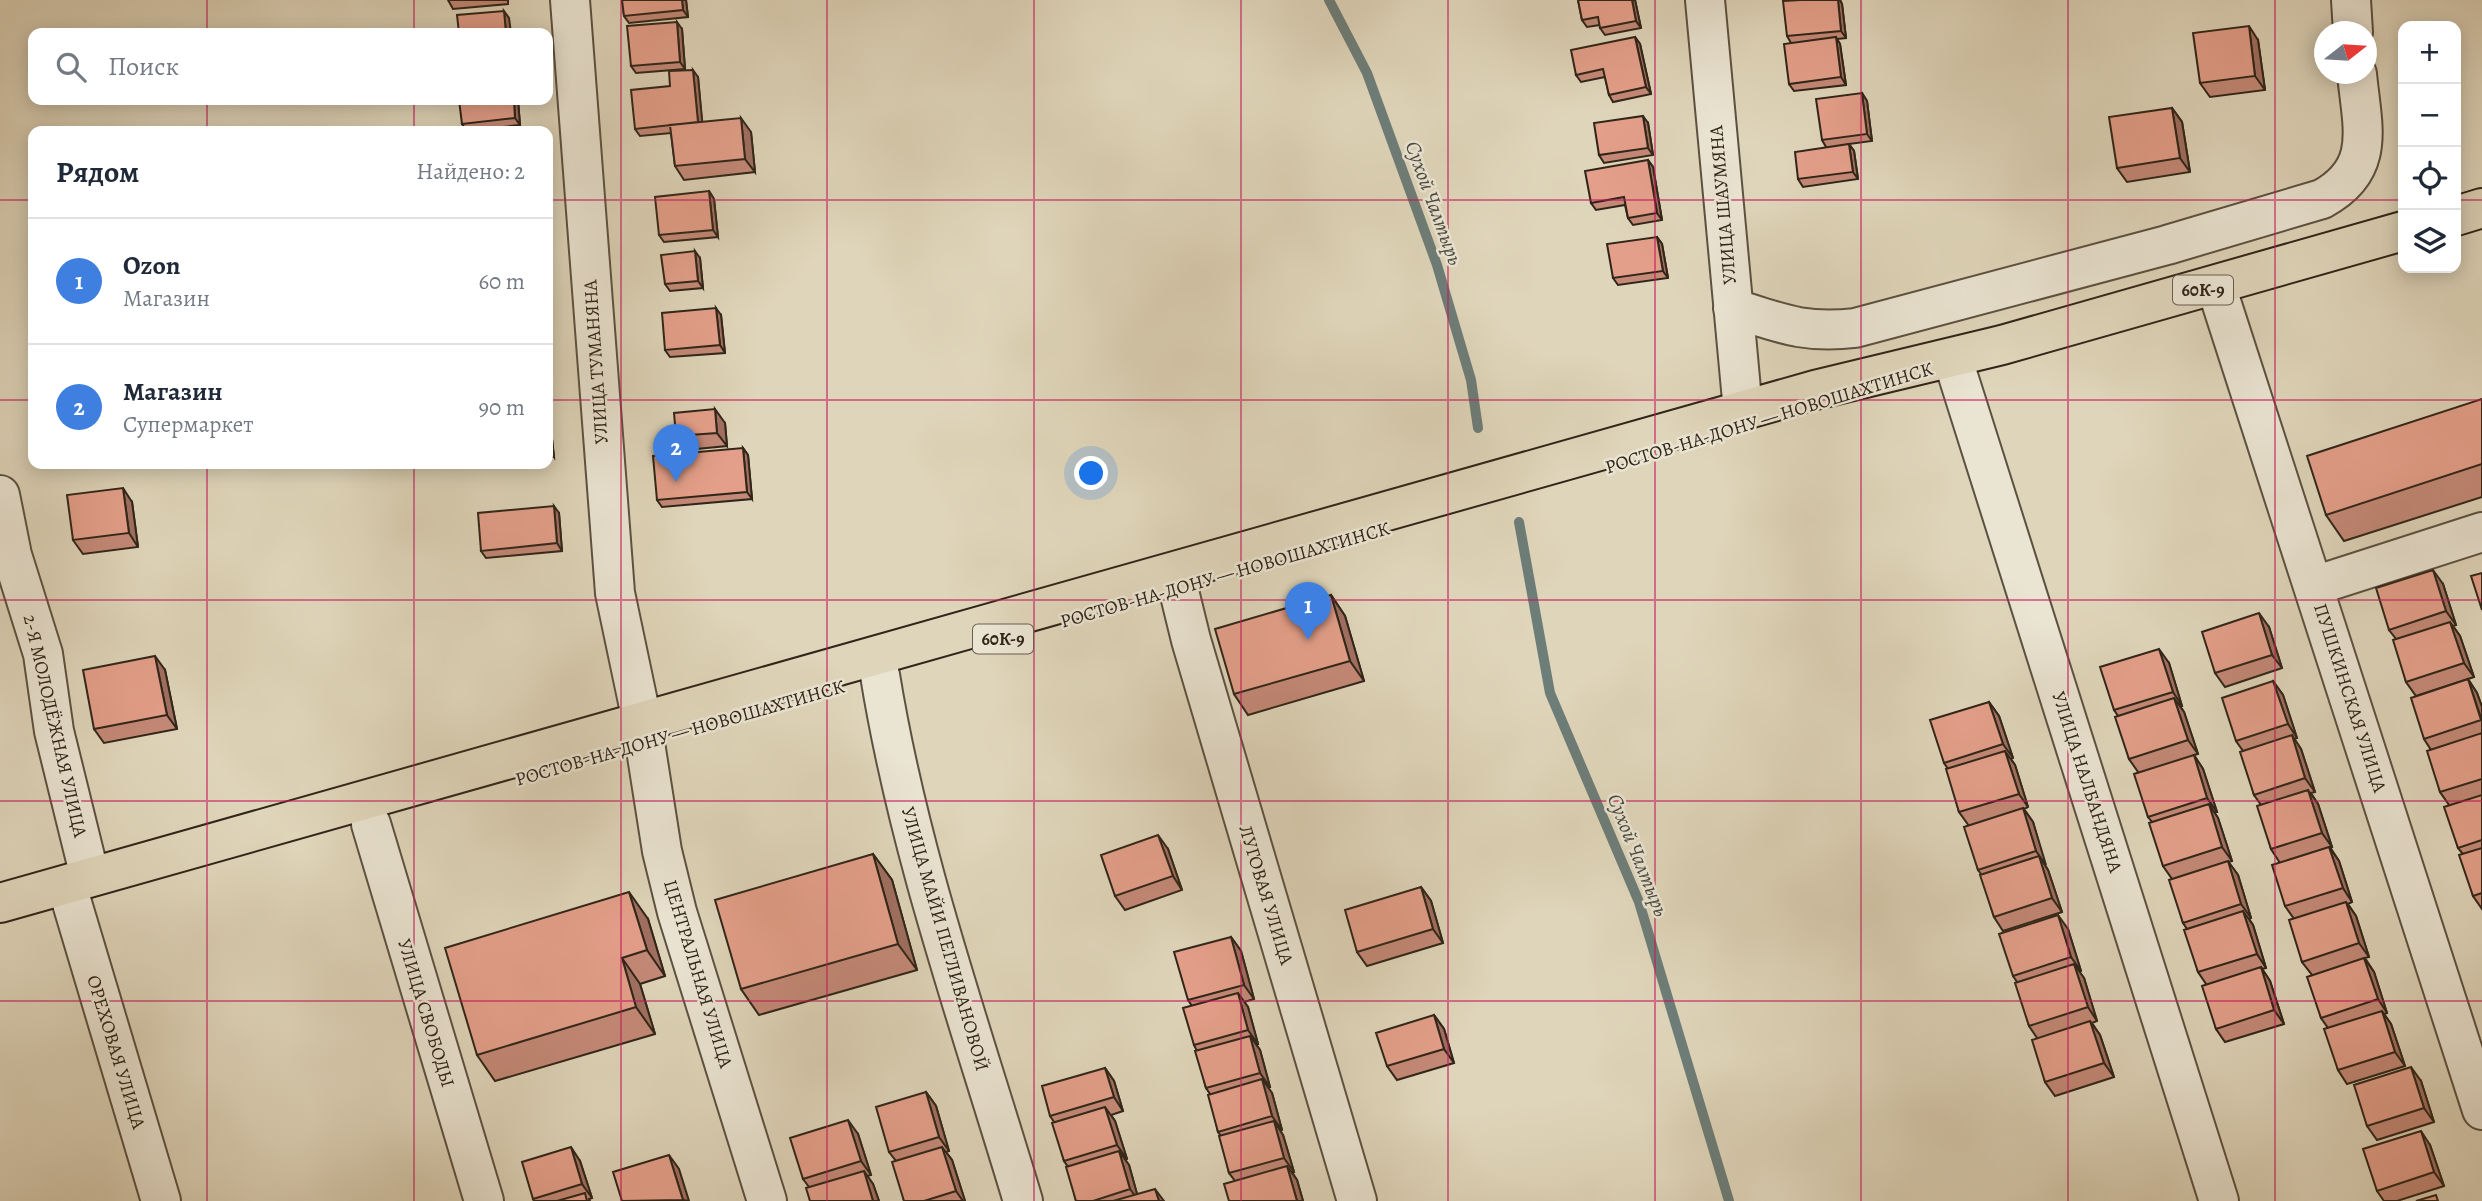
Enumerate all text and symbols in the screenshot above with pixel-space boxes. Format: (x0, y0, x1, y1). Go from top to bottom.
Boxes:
north arrow (2314, 21, 2377, 84)
map controls (2398, 21, 2461, 273)
button: + (2398, 21, 2461, 84)
search box (28, 28, 553, 105)
icon: search (52, 48, 90, 86)
text: Поиск (108, 49, 179, 84)
button: − (2398, 84, 2461, 147)
street label: УЛИЦА ШАУМЯНА (1703, 123, 1743, 286)
water label: Сухой Чалтырь (1399, 137, 1470, 269)
button: locate (2398, 147, 2461, 210)
text: Рядом (56, 152, 139, 192)
text: Найдено: 2 (416, 156, 525, 187)
button: layers (2398, 210, 2461, 273)
text: Ozon (123, 248, 181, 283)
text: 1 (75, 266, 83, 297)
text: 60 m (478, 266, 525, 297)
road number: 60К-9 (2173, 276, 2233, 304)
street label: УЛИЦА ТУМАНЯНА (577, 278, 615, 445)
text: Магазин (123, 283, 210, 314)
street label: РОСТОВ-НА-ДОНУ — НОВОШАХТИНСК (1602, 356, 1936, 480)
text: Магазин (123, 374, 223, 409)
text: 2 (73, 392, 85, 423)
text: 90 m (479, 392, 525, 423)
text: Супермаркет (123, 409, 254, 440)
pin: 2 (653, 424, 699, 482)
your location (1074, 456, 1108, 490)
street label: РОСТОВ-НА-ДОНУ — НОВОШАХТИНСК (1057, 515, 1393, 635)
pin: 1 (1285, 582, 1331, 640)
street label: ПУШКИНСКАЯ УЛИЦА (2307, 600, 2393, 797)
street label: 2-Я МОЛОДЁЖНАЯ УЛИЦА (17, 612, 94, 841)
road number: 60К-9 (973, 624, 1033, 654)
street label: РОСТОВ-НА-ДОНУ — НОВОШАХТИНСК (512, 673, 848, 793)
street label: УЛИЦА НАЛБАНДЯНА (2045, 688, 2129, 877)
water label: Сухой Чалтырь (1601, 789, 1675, 921)
street label: УЛИЦА МАЙИ ПЕГЛИВАНОВОЙ (895, 804, 995, 1074)
street label: ЛУГОВАЯ УЛИЦА (1232, 822, 1300, 969)
street label: ЦЕНТРАЛЬНАЯ УЛИЦА (657, 877, 739, 1072)
street label: УЛИЦА СВОБОДЫ (391, 936, 461, 1090)
street label: ОРЕХОВАЯ УЛИЦА (80, 972, 152, 1133)

